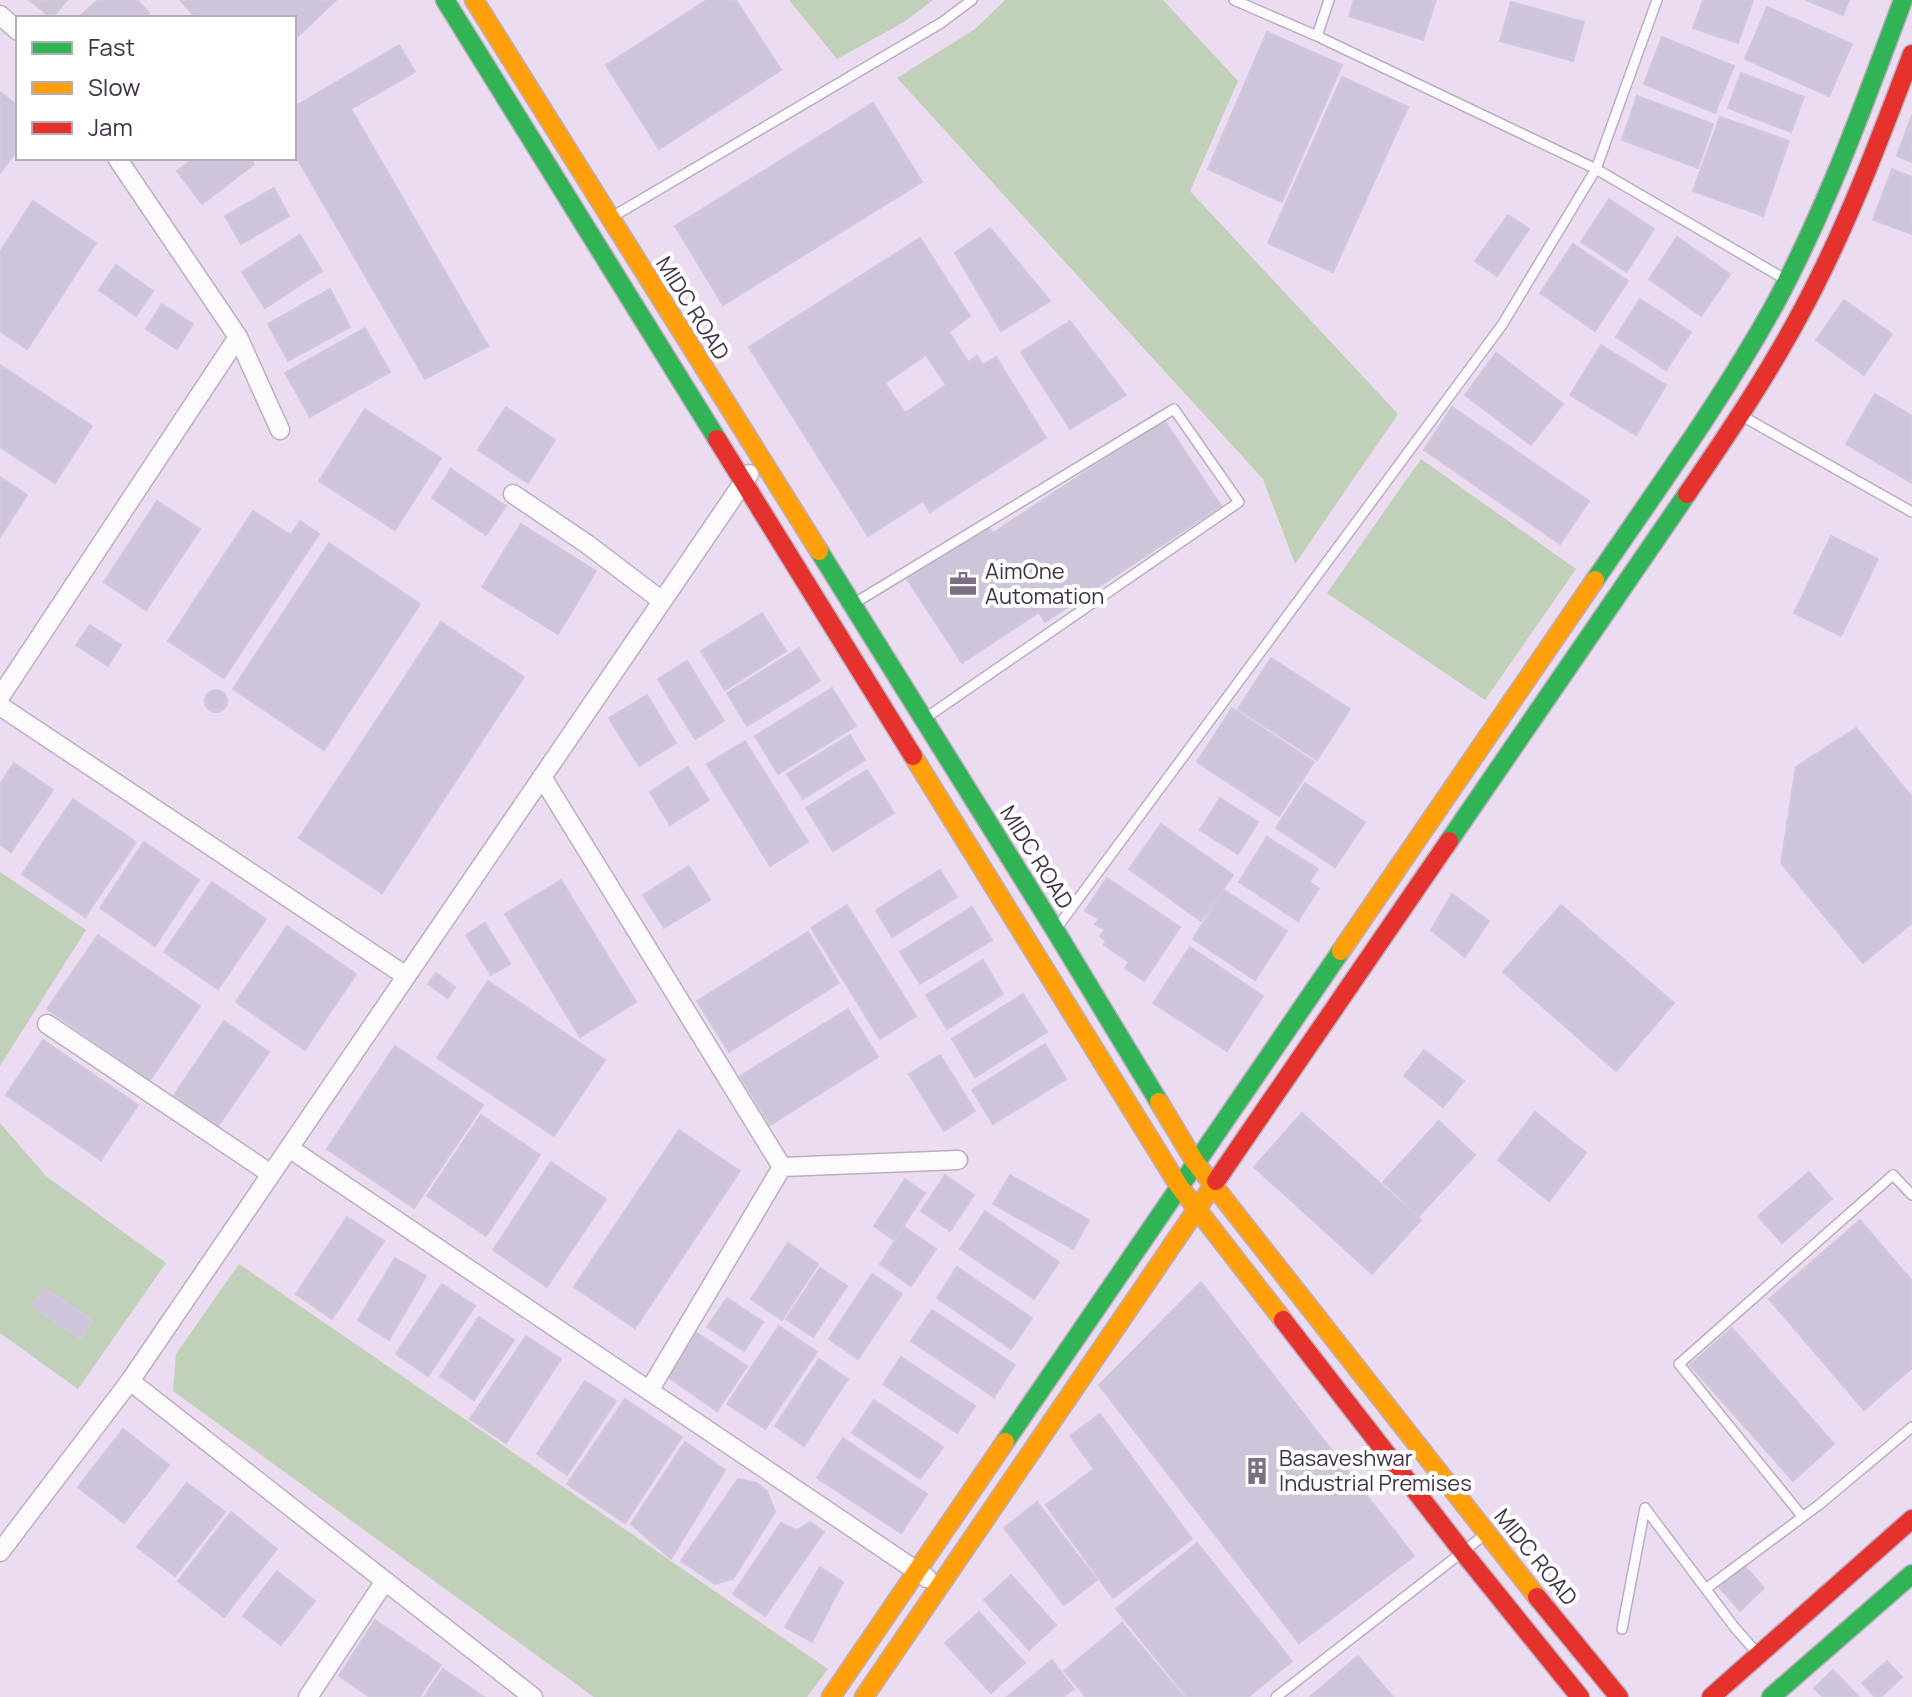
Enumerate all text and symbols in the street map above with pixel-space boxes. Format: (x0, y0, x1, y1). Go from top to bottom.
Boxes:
legend (16, 16, 296, 160)
text: Fast (88, 30, 135, 63)
text: Slow (88, 70, 141, 103)
text: Jam (88, 110, 133, 143)
street label: MIDC ROAD (649, 251, 737, 365)
place label: AimOne Automation (985, 556, 1104, 611)
office icon: AimOne Automation (948, 569, 978, 599)
street label: MIDC ROAD (993, 800, 1081, 914)
place label: Basaveshwar Industrial Premises (1279, 1443, 1472, 1498)
building icon: Basaveshwar Industrial Premises (1242, 1456, 1272, 1486)
street label: MIDC ROAD (1488, 1502, 1584, 1612)

